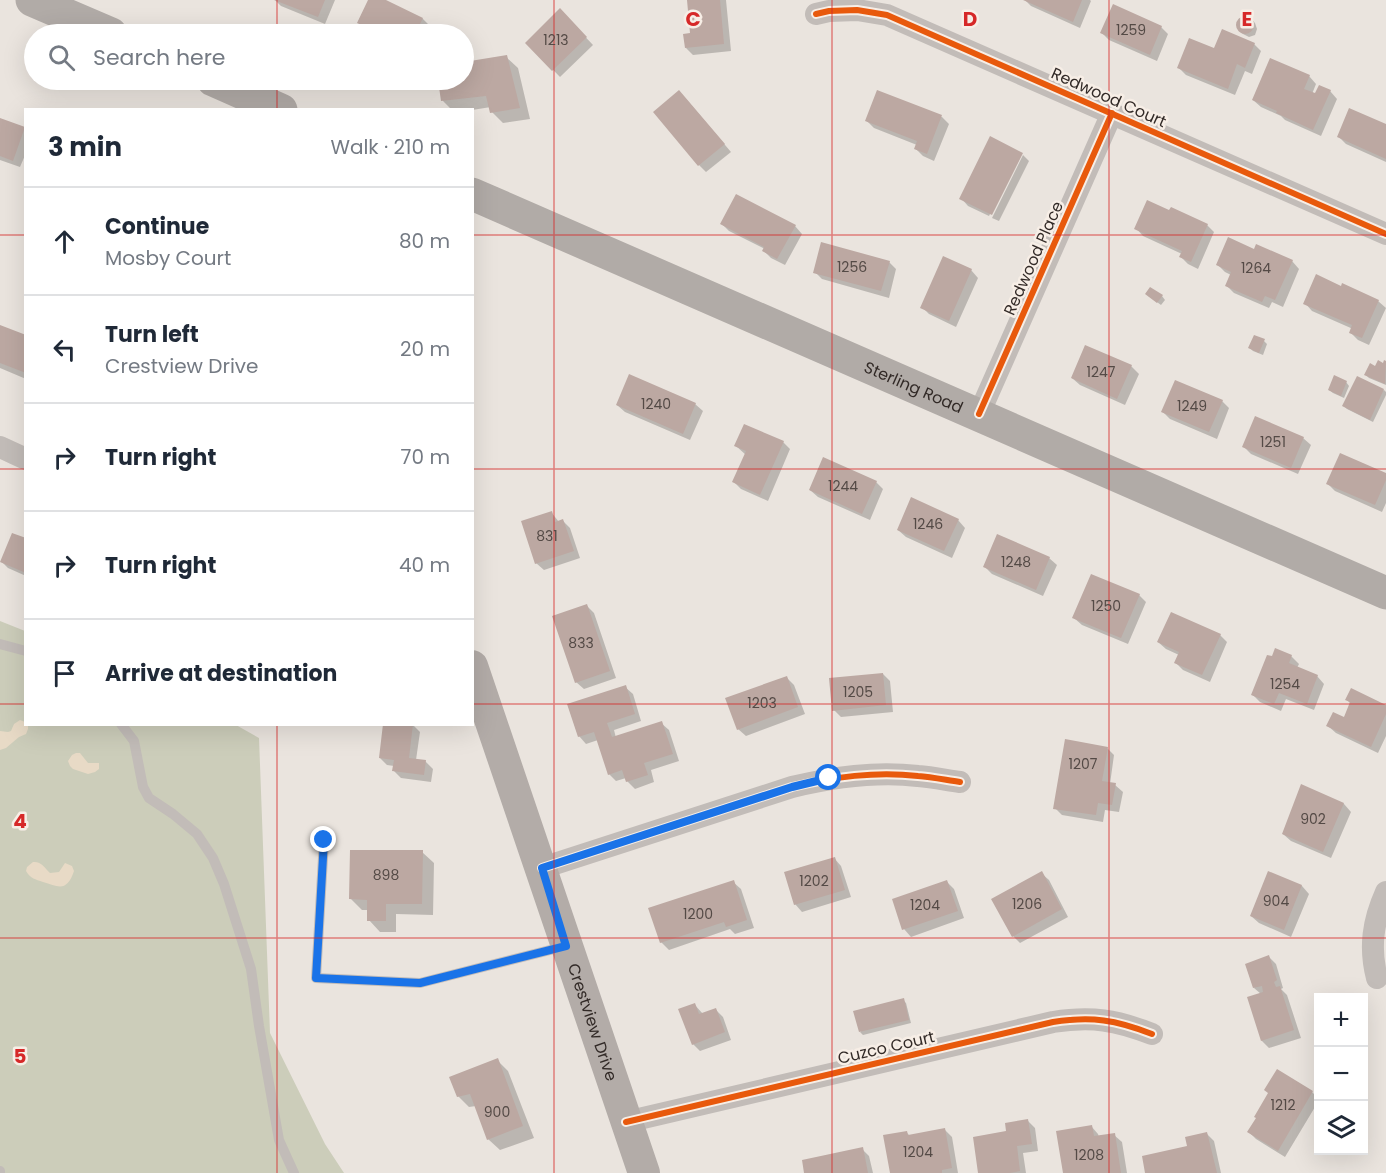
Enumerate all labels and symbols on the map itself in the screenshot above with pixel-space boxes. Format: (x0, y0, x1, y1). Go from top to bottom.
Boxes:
text: C (685, 5, 701, 33)
text: D (963, 5, 977, 33)
text: E (1242, 5, 1252, 33)
house number: 1259 (1116, 20, 1146, 40)
house number: 1213 (543, 30, 569, 50)
street label: Redwood Court (1048, 62, 1170, 133)
street label: Redwood Place (998, 197, 1069, 319)
house number: 1256 (837, 257, 867, 277)
house number: 1264 (1241, 258, 1271, 278)
street label: Sterling Road (860, 356, 967, 419)
house number: 1247 (1087, 362, 1116, 382)
house number: 1240 (641, 394, 671, 414)
house number: 1249 (1177, 396, 1207, 416)
house number: 1251 (1260, 432, 1286, 452)
house number: 1244 (828, 476, 858, 496)
house number: 1246 (913, 514, 943, 534)
house number: 831 (536, 526, 558, 546)
house number: 1248 (1001, 552, 1031, 572)
house number: 1250 (1091, 596, 1121, 616)
house number: 833 (568, 633, 594, 653)
house number: 1254 (1270, 674, 1300, 694)
house number: 1205 (843, 682, 873, 702)
house number: 1203 (747, 693, 777, 713)
house number: 1207 (1069, 754, 1098, 774)
route start (815, 764, 841, 790)
text: 4 (13, 807, 27, 835)
house number: 902 (1300, 809, 1326, 829)
route end (310, 826, 336, 852)
house number: 898 (373, 865, 399, 885)
house number: 1202 (799, 871, 829, 891)
house number: 904 (1263, 891, 1289, 911)
house number: 1206 (1012, 894, 1042, 914)
house number: 1204 (910, 895, 940, 915)
house number: 1200 (683, 904, 713, 924)
street label: Crestview Drive (562, 960, 623, 1084)
street label: Cuzco Court (835, 1025, 937, 1070)
text: 5 (14, 1042, 27, 1070)
house number: 1212 (1270, 1095, 1296, 1115)
house number: 900 (484, 1102, 510, 1122)
house number: 1204 (903, 1142, 933, 1162)
house number: 1208 (1074, 1145, 1104, 1165)

